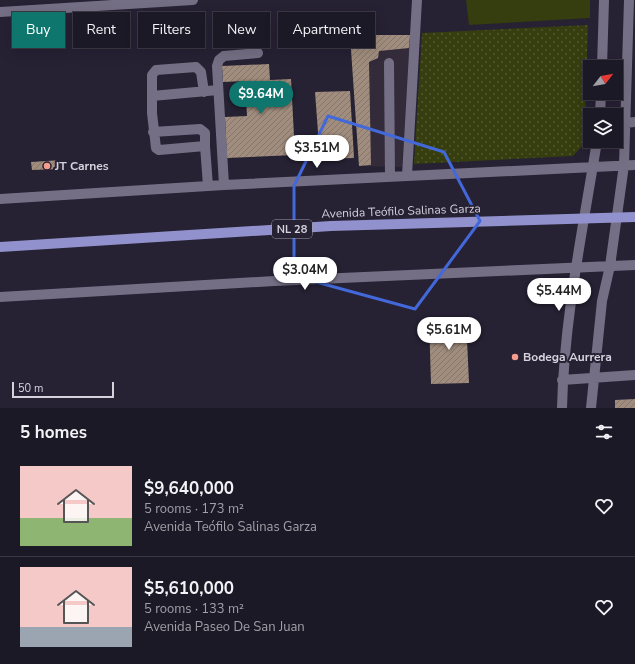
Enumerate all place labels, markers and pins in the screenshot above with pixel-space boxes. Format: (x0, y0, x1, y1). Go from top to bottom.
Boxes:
pin: $9.64M (228, 81, 294, 115)
pin: $3.51M (284, 135, 350, 169)
place label: JT Carnes (54, 158, 109, 174)
marker: JT Carnes (42, 161, 52, 171)
pin: $3.04M (272, 257, 338, 291)
pin: $5.44M (526, 278, 592, 312)
pin: $5.61M (416, 317, 482, 351)
place label: Bodega Aurrera (523, 349, 612, 365)
marker: Bodega Aurrera (510, 352, 520, 362)

